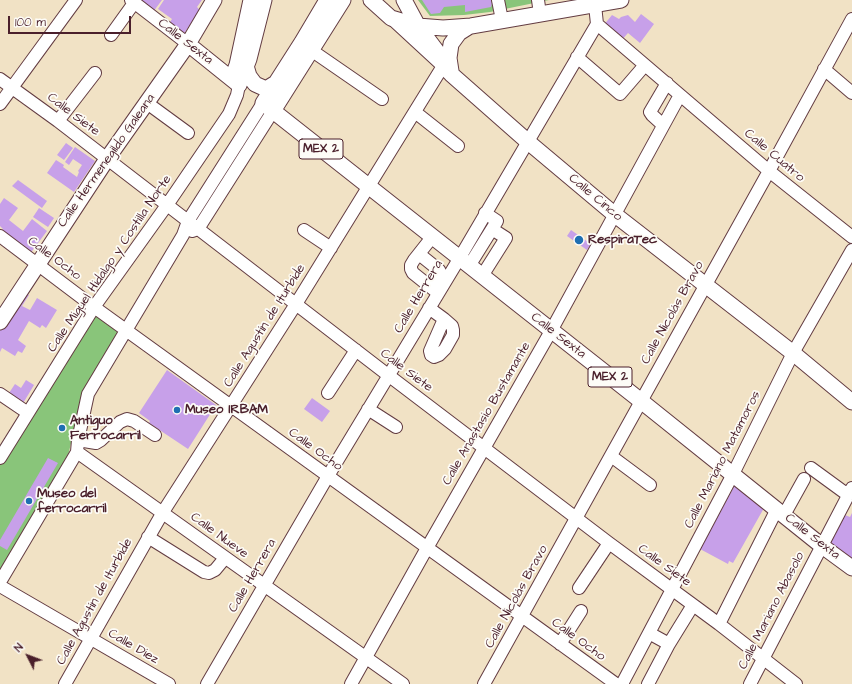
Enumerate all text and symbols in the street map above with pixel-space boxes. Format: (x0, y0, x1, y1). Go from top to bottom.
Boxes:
scale bar (10, 8, 133, 34)
text: 100 m (15, 14, 46, 31)
street label: Calle Sexta (154, 16, 216, 68)
street label: Calle Siete (44, 90, 102, 140)
street label: Calle Hermenegildo Galeana (55, 91, 159, 231)
street label: Calle Cuatro (741, 126, 807, 186)
road number: MEX 2 (299, 139, 343, 159)
street label: Calle Cinco (565, 171, 625, 225)
street label: Calle Miguel Hidalgo y Costilla Norte (45, 172, 175, 356)
place label: RespiraTec (588, 232, 657, 248)
street label: Calle Ocho (24, 234, 84, 284)
marker: RespiraTec (573, 234, 585, 246)
street label: Calle Herrera (391, 258, 447, 336)
street label: Calle Nicolás Bravo (638, 259, 708, 367)
street label: Calle Agustín de Iturbide (221, 262, 309, 390)
street label: Calle Sexta (527, 310, 589, 362)
street label: Calle Anastasio Bustamante (440, 340, 534, 488)
street label: Calle Siete (377, 346, 435, 396)
road number: MEX 2 (588, 367, 632, 387)
street label: Calle Mariano Matamoros (682, 389, 764, 531)
place label: Museo IRBAM (185, 402, 268, 418)
marker: Museo IRBAM (172, 405, 182, 415)
place label: Antiguo Ferrocarril (70, 413, 141, 444)
marker: Antiguo Ferrocarril (57, 423, 67, 433)
street label: Calle Ocho (285, 425, 345, 475)
place label: Museo del ferrocarril (37, 486, 107, 517)
marker: Museo del ferrocarril (24, 496, 34, 506)
street label: Calle Nueve (187, 510, 251, 562)
street label: Calle Sexta (781, 511, 843, 563)
street label: Calle Agustín de Iturbide (54, 536, 136, 668)
street label: Calle Herrera (226, 536, 280, 616)
street label: Calle Siete (634, 542, 694, 590)
street label: Calle Nicolás Bravo (482, 543, 552, 651)
street label: Calle Mariano Abasolo (736, 550, 808, 672)
street label: Calle Ocho (548, 615, 608, 665)
street label: Calle Diez (105, 626, 161, 668)
north arrow (8, 636, 48, 676)
text: N (11, 640, 27, 655)

